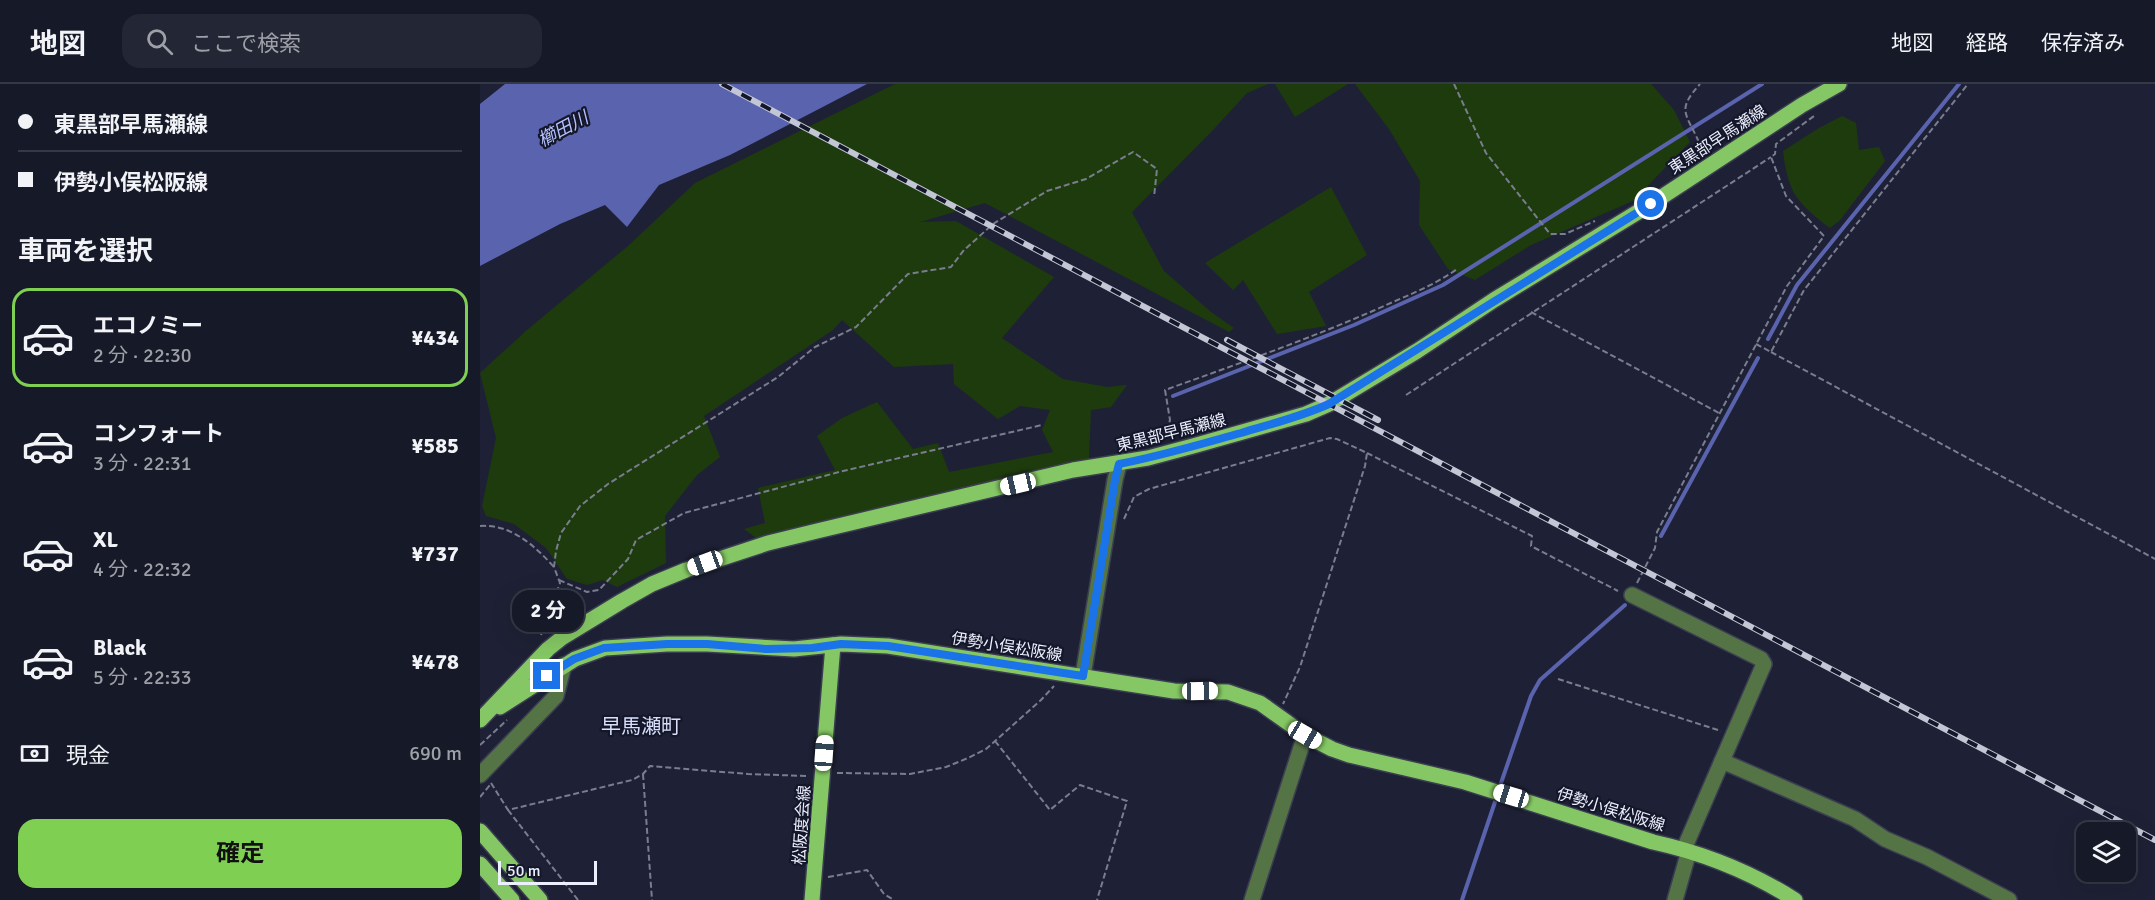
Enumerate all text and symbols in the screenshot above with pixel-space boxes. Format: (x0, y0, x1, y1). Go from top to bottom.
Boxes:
search box (122, 14, 542, 68)
icon: search (143, 25, 176, 58)
text: 地図 (30, 27, 86, 61)
text: ここで検索 (191, 30, 301, 57)
text: 地図 (1891, 30, 1933, 56)
text: 経路 (1966, 30, 2008, 56)
text: 保存済み (2041, 30, 2125, 56)
street label: 東黒部早馬瀬線 (1665, 101, 1770, 179)
water label: 櫛田川 (534, 106, 594, 151)
text: 東黒部早馬瀬線 (54, 111, 208, 138)
text: 伊勢小俣松阪線 (54, 169, 208, 196)
route start (1637, 190, 1664, 217)
text: 車両を選択 (18, 235, 153, 268)
icon: car (21, 311, 75, 365)
text: エコノミー (93, 312, 203, 339)
text: ¥434 (411, 324, 459, 351)
text: 2 分 · 22:30 (93, 343, 192, 368)
street label: 東黒部早馬瀬線 (1114, 410, 1228, 456)
icon: car (21, 419, 75, 473)
text: コンフォート (93, 420, 224, 447)
text: ¥585 (411, 432, 459, 459)
text: 3 分 · 22:31 (93, 451, 192, 476)
car (998, 471, 1038, 497)
text: XL (93, 526, 118, 553)
icon: car (21, 527, 75, 581)
text: ¥737 (411, 540, 459, 567)
car (685, 548, 725, 578)
text: 4 分 · 22:32 (93, 557, 192, 582)
callout: 2 分 (511, 589, 583, 631)
text: 2 分 (530, 598, 566, 623)
street label: 伊勢小俣松阪線 (950, 628, 1064, 666)
text: Black (93, 634, 147, 661)
icon: car (21, 635, 75, 689)
text: ¥478 (411, 648, 459, 675)
route end (533, 662, 560, 689)
text: 5 分 · 22:33 (93, 665, 192, 690)
car (1182, 682, 1218, 700)
district label: 早馬瀬町 (601, 714, 681, 739)
car (1285, 718, 1325, 752)
car (814, 734, 834, 772)
icon: cash (18, 737, 51, 770)
text: 690 m (409, 741, 462, 766)
text: 現金 (66, 742, 110, 769)
car (1491, 782, 1531, 810)
street label: 松阪度会線 (789, 784, 815, 866)
street label: 伊勢小俣松阪線 (1554, 784, 1667, 836)
button: 確定 (18, 819, 462, 888)
map controls (2076, 822, 2136, 882)
button: layers (2076, 822, 2136, 882)
scale bar (498, 858, 597, 886)
text: 50 m (507, 861, 541, 881)

